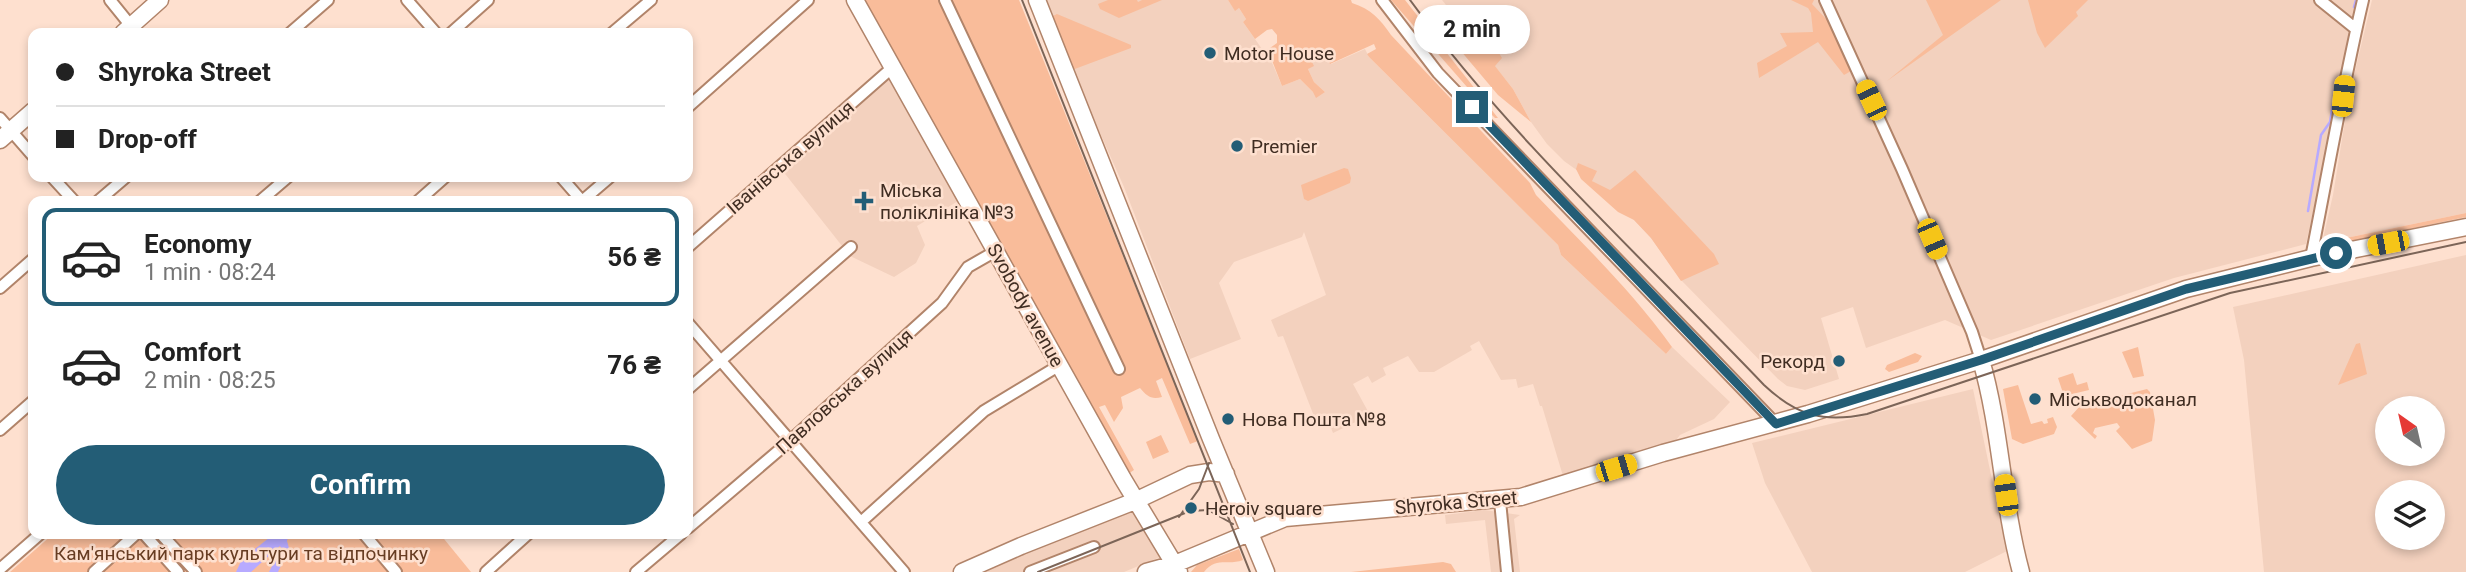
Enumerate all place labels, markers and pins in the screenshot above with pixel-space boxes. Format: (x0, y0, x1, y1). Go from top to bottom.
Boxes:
place label: Motor House (1224, 42, 1334, 65)
marker: Motor House (1202, 45, 1218, 61)
place label: Premier (1251, 135, 1318, 158)
marker: Premier (1229, 138, 1245, 154)
place label: Міська поліклініка №3 (880, 179, 1014, 224)
marker: Міська поліклініка №3 (854, 191, 874, 211)
place label: Рекорд (1760, 350, 1825, 373)
marker: Рекорд (1831, 353, 1847, 369)
place label: Міськводоканал (2049, 388, 2197, 411)
marker: Міськводоканал (2027, 391, 2043, 407)
place label: Нова Пошта №8 (1242, 408, 1386, 431)
marker: Нова Пошта №8 (1220, 411, 1236, 427)
place label: Heroiv square (1205, 497, 1322, 520)
marker: Heroiv square (1183, 500, 1199, 516)

